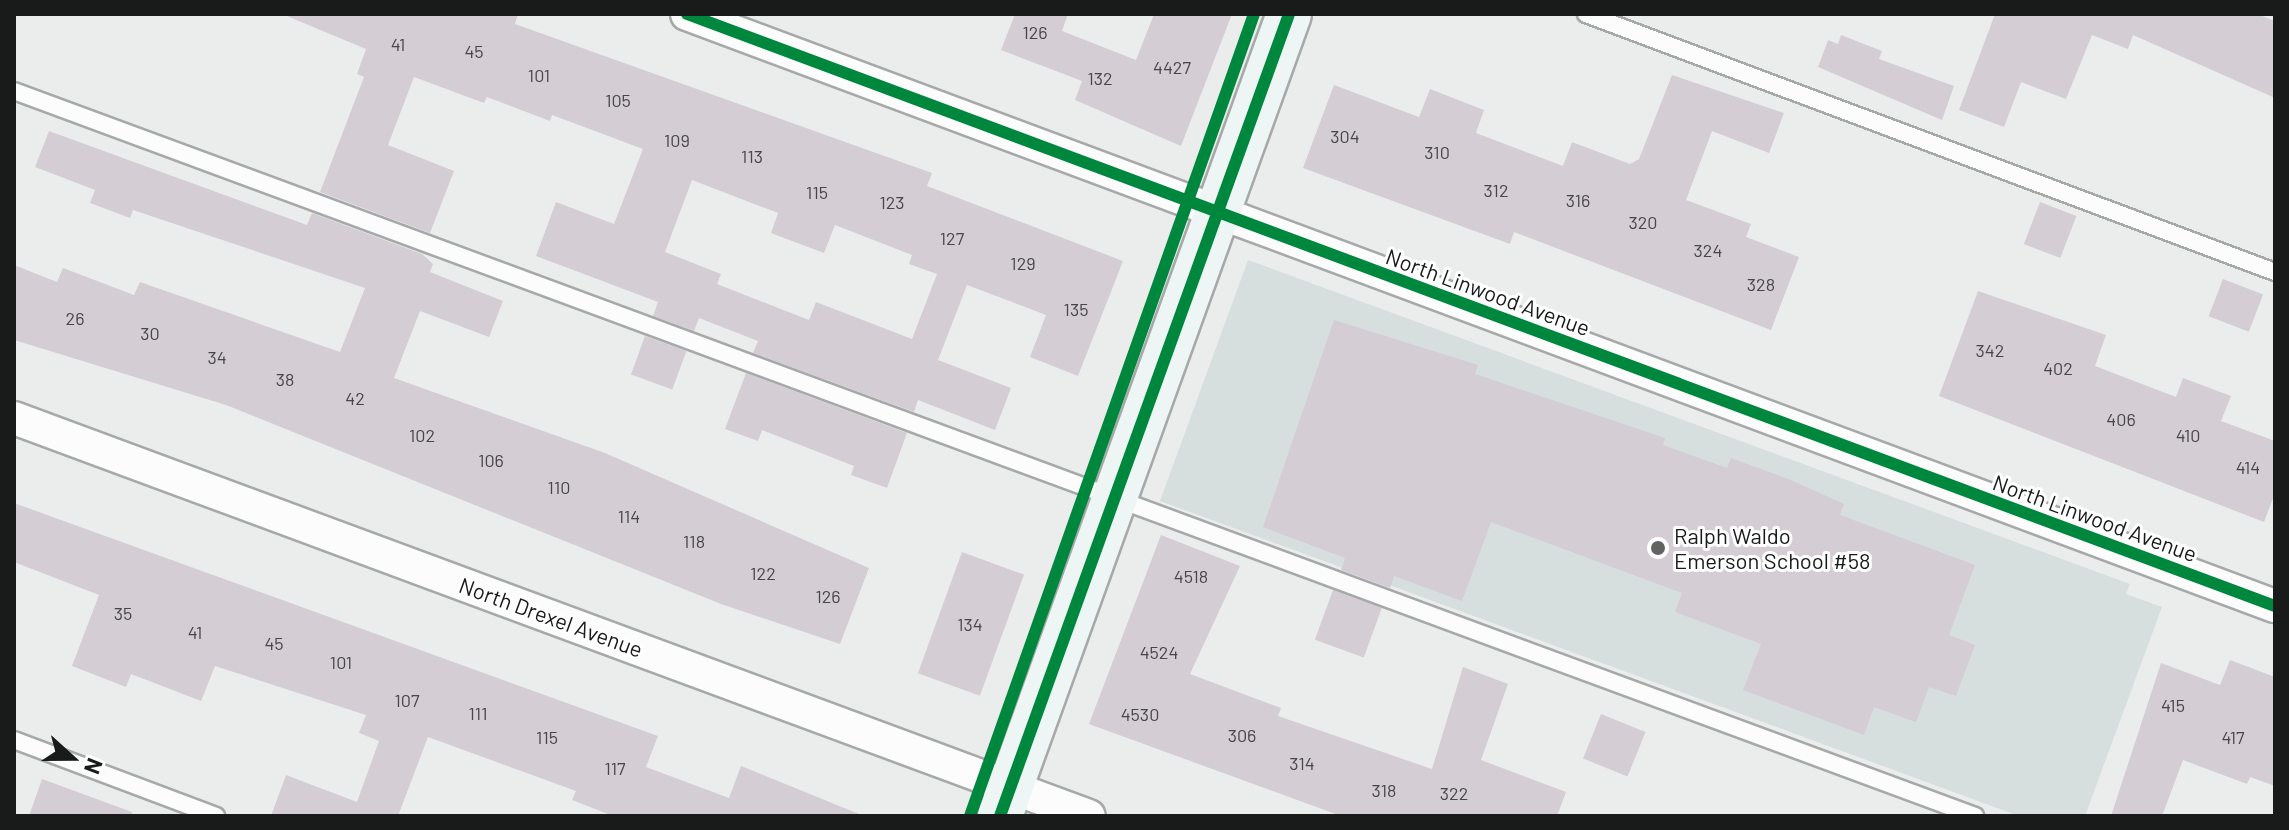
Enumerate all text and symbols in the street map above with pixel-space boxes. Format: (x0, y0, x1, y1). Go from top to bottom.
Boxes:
house number: 126 (1022, 21, 1048, 43)
house number: 41 (391, 33, 405, 55)
house number: 45 (464, 40, 484, 62)
house number: 4427 (1153, 56, 1191, 78)
house number: 101 (528, 64, 550, 86)
house number: 132 (1087, 67, 1113, 89)
house number: 105 (605, 89, 631, 111)
house number: 304 (1330, 125, 1360, 147)
house number: 109 (664, 129, 690, 151)
house number: 310 (1424, 141, 1450, 163)
house number: 113 (741, 145, 763, 167)
house number: 312 (1483, 179, 1509, 201)
house number: 115 (806, 181, 828, 203)
house number: 316 (1566, 189, 1590, 211)
house number: 123 (879, 191, 905, 213)
house number: 320 (1628, 211, 1658, 233)
house number: 127 (940, 227, 964, 249)
house number: 324 (1694, 239, 1722, 261)
street label: North Linwood Avenue (1382, 243, 1594, 341)
house number: 129 (1010, 252, 1036, 274)
house number: 328 (1747, 273, 1775, 295)
house number: 135 (1064, 298, 1088, 320)
house number: 26 (66, 307, 84, 329)
house number: 30 (140, 322, 160, 344)
house number: 342 (1976, 339, 2004, 361)
house number: 34 (207, 346, 227, 368)
house number: 402 (2043, 357, 2073, 379)
house number: 38 (276, 368, 294, 390)
house number: 42 (345, 387, 365, 409)
house number: 406 (2106, 408, 2136, 430)
house number: 102 (409, 424, 435, 446)
house number: 410 (2176, 424, 2200, 446)
house number: 106 (478, 449, 504, 471)
house number: 414 (2236, 456, 2260, 478)
street label: North Linwood Avenue (1989, 469, 2201, 567)
house number: 110 (548, 476, 570, 498)
house number: 114 (618, 505, 640, 527)
place label: Ralph Waldo Emerson School #58 (1674, 522, 1871, 574)
house number: 118 (683, 530, 705, 552)
marker: Ralph Waldo Emerson School #58 (1649, 539, 1667, 557)
house number: 122 (750, 562, 776, 584)
house number: 4518 (1174, 565, 1208, 587)
street label: North Drexel Avenue (456, 572, 646, 662)
house number: 126 (815, 585, 841, 607)
house number: 35 (114, 602, 132, 624)
house number: 134 (957, 613, 983, 635)
house number: 41 (188, 621, 202, 643)
house number: 45 (264, 632, 284, 654)
house number: 4524 (1140, 641, 1178, 663)
house number: 101 (330, 651, 352, 673)
house number: 107 (395, 689, 419, 711)
house number: 415 (2161, 694, 2185, 716)
house number: 111 (468, 702, 488, 724)
house number: 4530 (1121, 703, 1159, 725)
north arrow (32, 718, 112, 798)
house number: 306 (1228, 724, 1256, 746)
house number: 115 (536, 726, 558, 748)
house number: 417 (2221, 726, 2245, 748)
house number: 314 (1289, 752, 1315, 774)
text: N (80, 755, 109, 778)
house number: 117 (604, 757, 626, 779)
house number: 318 (1372, 779, 1396, 801)
house number: 322 (1440, 782, 1468, 804)

